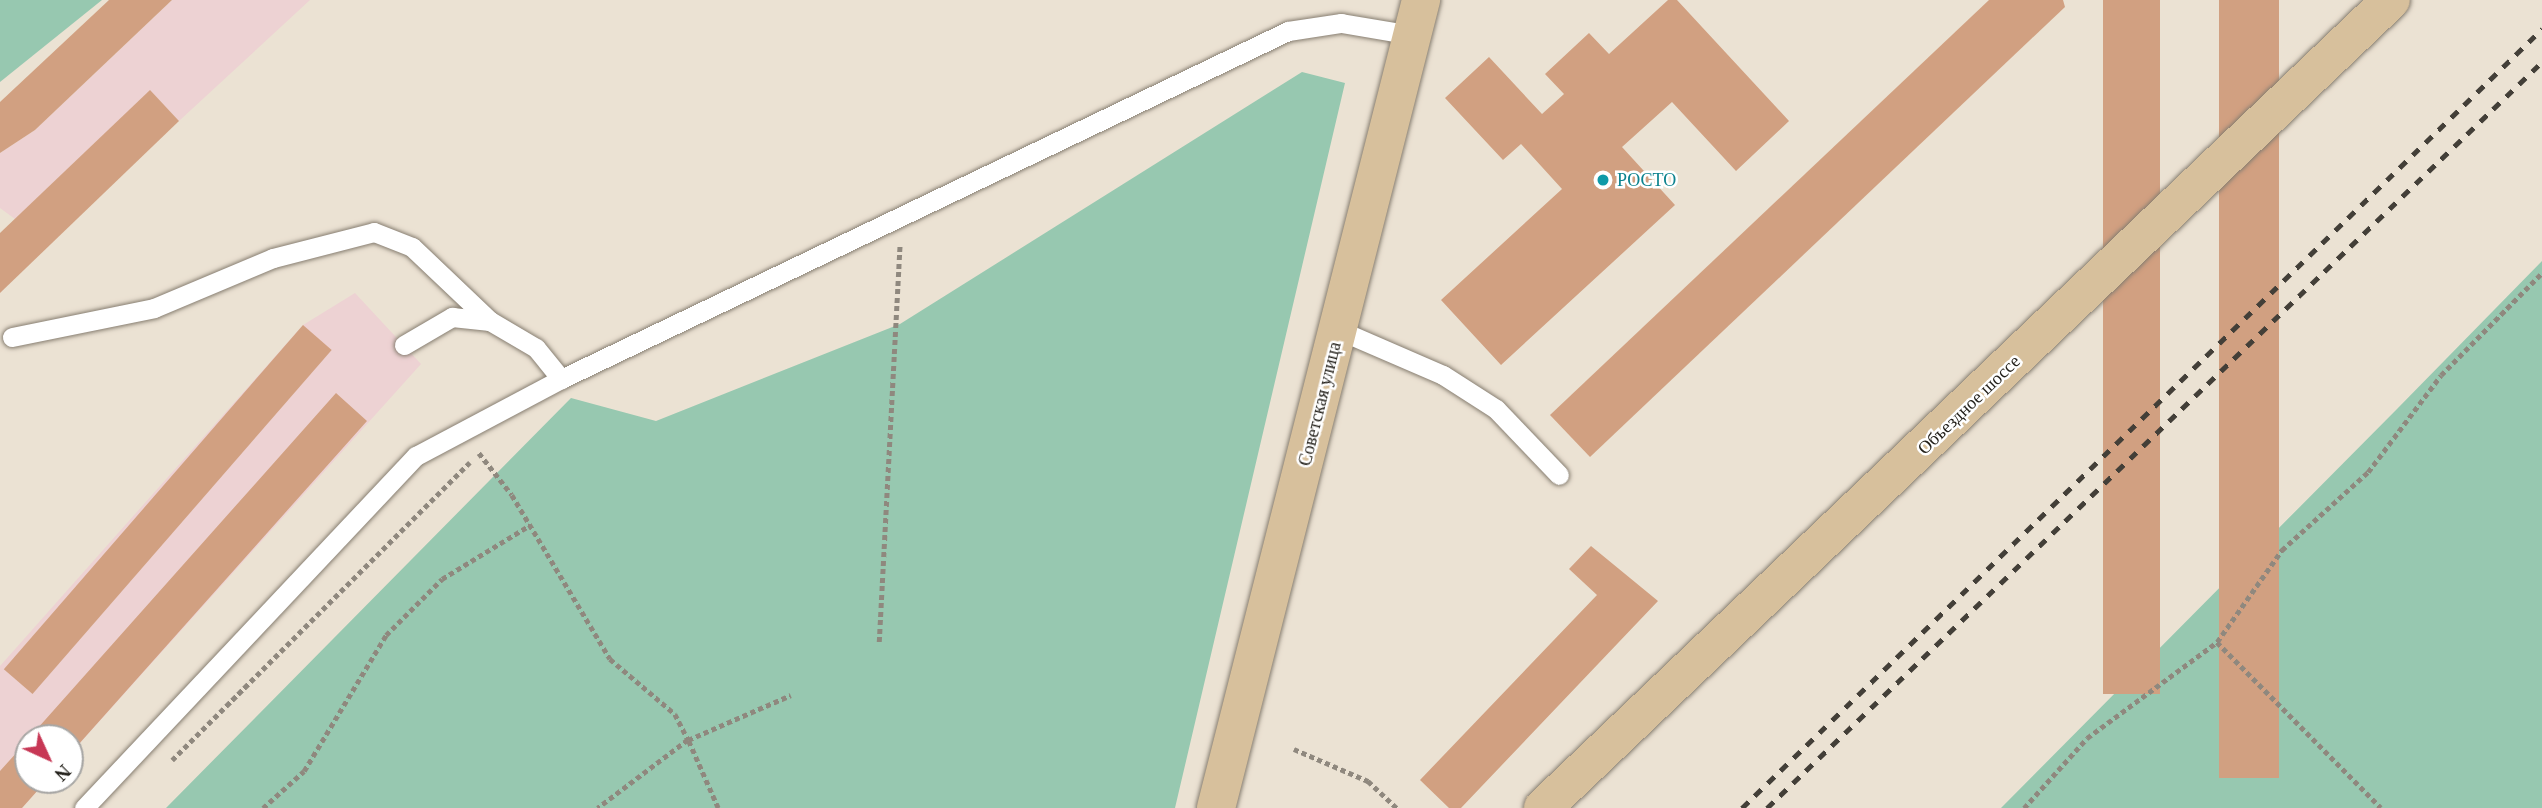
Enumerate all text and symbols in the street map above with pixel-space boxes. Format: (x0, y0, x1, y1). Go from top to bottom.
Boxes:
place label: РОСТО (1617, 169, 1676, 191)
marker: РОСТО (1595, 172, 1611, 188)
street label: Советская улица (1294, 340, 1346, 468)
street label: Объездное шоссе (1913, 351, 2025, 459)
north arrow (14, 724, 84, 794)
text: N (51, 761, 75, 785)

